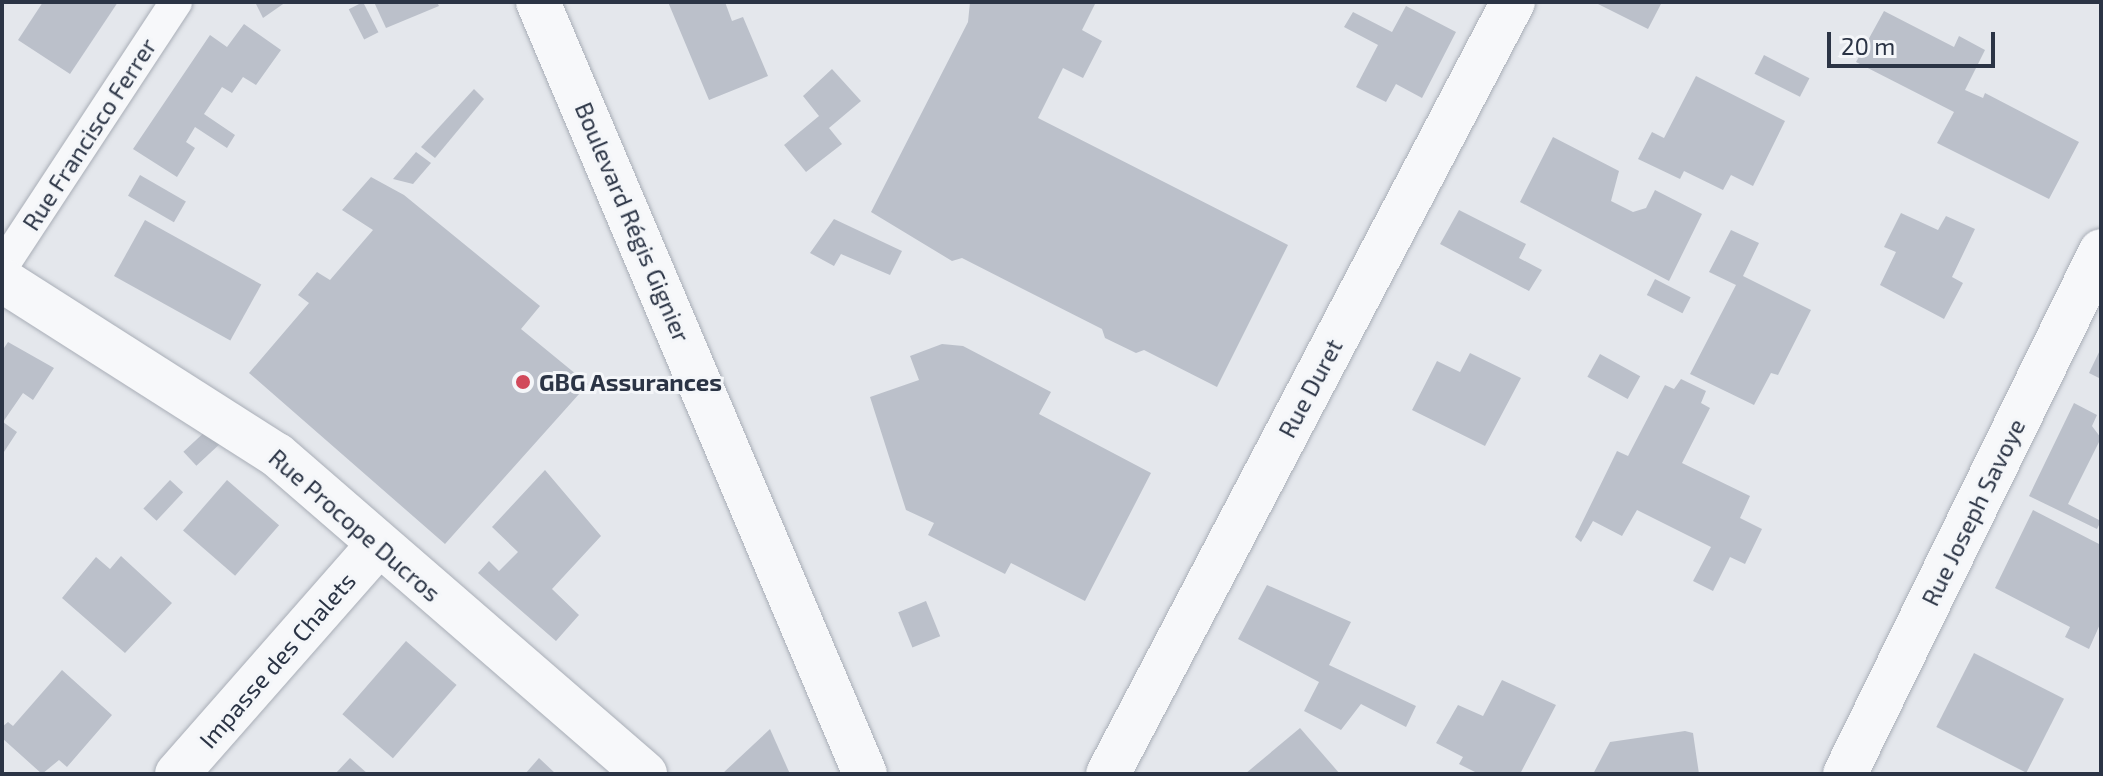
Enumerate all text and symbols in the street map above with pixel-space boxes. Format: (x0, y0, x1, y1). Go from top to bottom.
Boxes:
scale bar (1831, 16, 1999, 66)
text: 20 m (1841, 31, 1895, 60)
street label: Rue Francisco Ferrer (16, 33, 162, 235)
street label: Boulevard Régis Gignier (569, 98, 697, 346)
street label: Rue Duret (1272, 334, 1348, 442)
place label: GBG Assurances (539, 368, 723, 396)
marker: GBG Assurances (514, 373, 532, 391)
street label: Rue Joseph Savoye (1915, 414, 2031, 610)
street label: Rue Procope Ducros (263, 443, 447, 607)
street label: Impasse des Chalets (193, 566, 361, 754)

